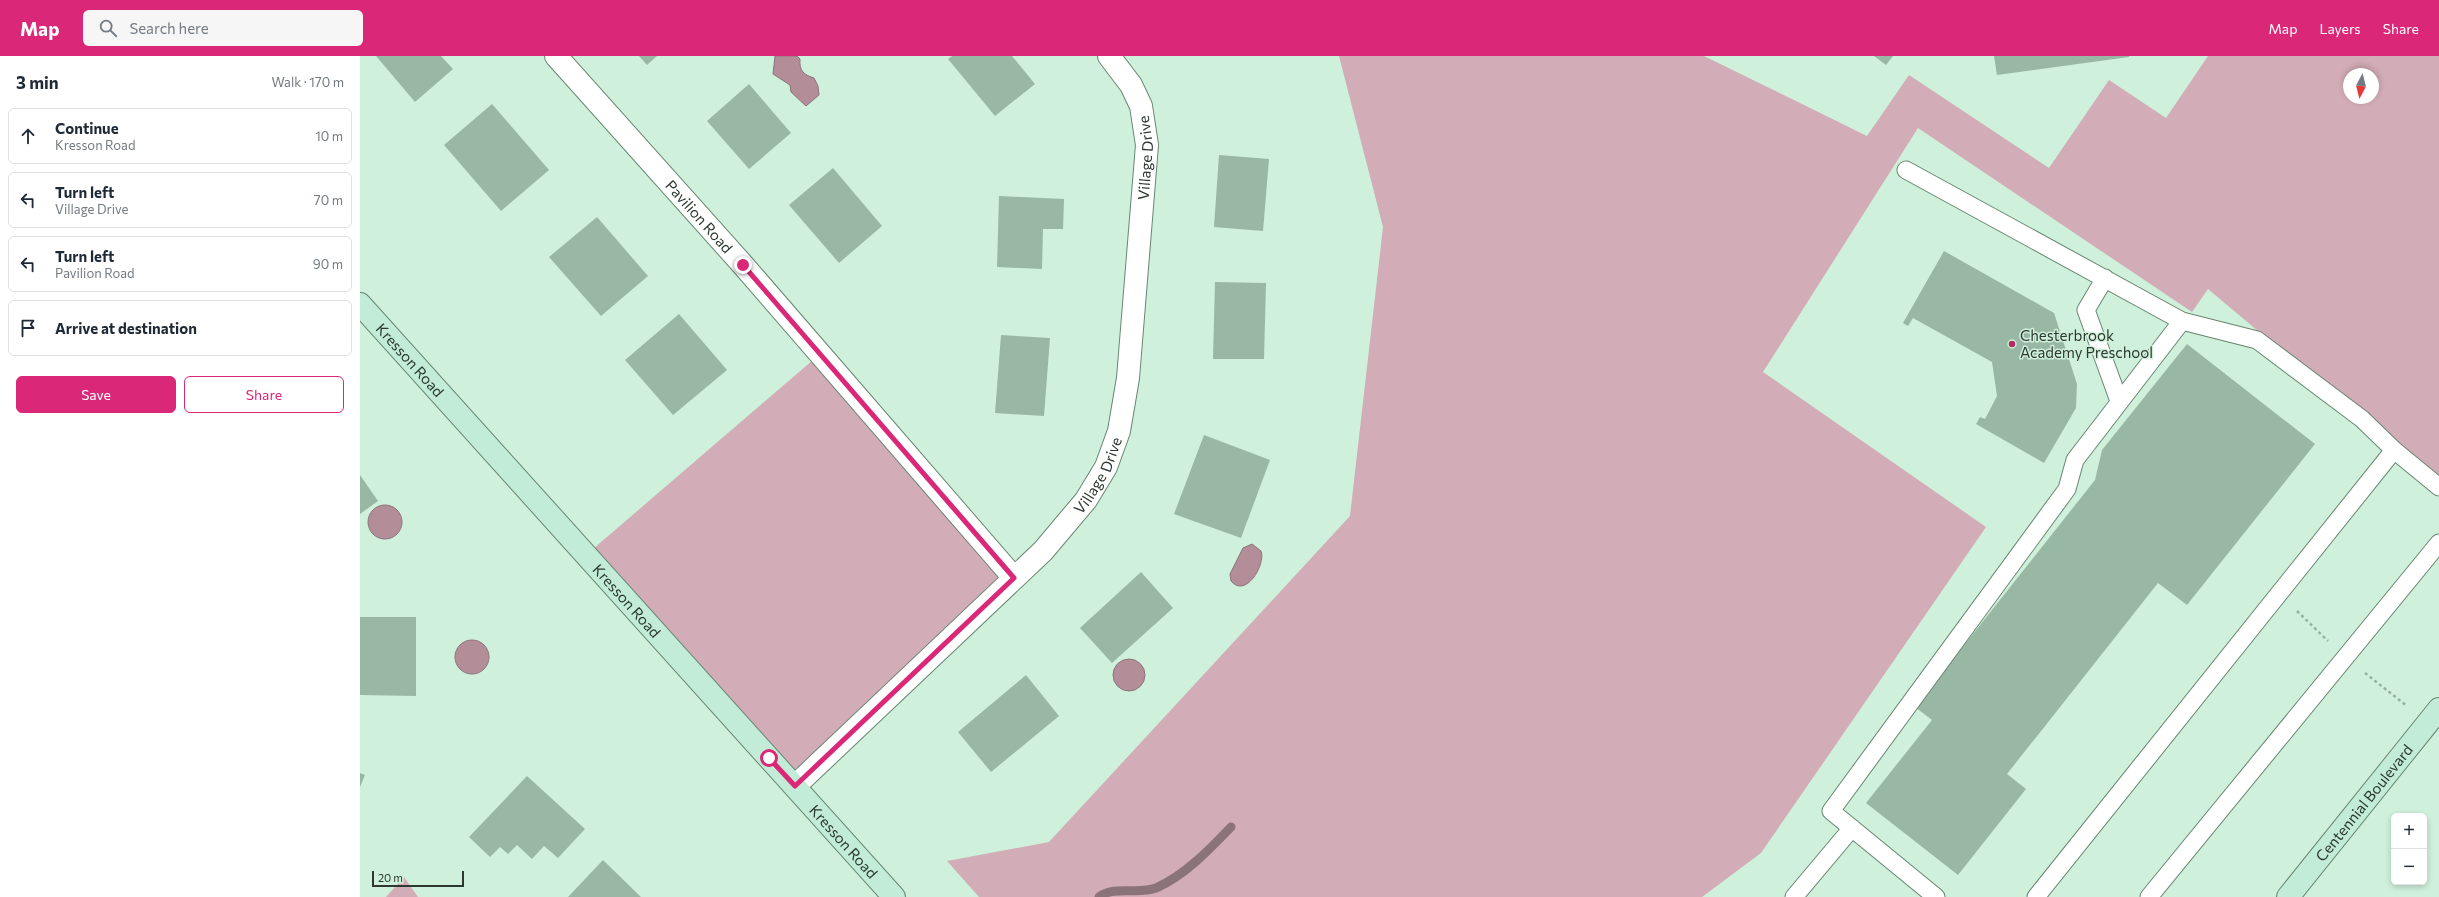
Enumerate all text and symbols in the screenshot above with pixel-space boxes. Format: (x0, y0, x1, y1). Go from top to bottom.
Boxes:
search box (83, 10, 363, 46)
text: Map (20, 17, 59, 40)
icon: search (97, 17, 119, 39)
text: Search here (129, 19, 209, 37)
text: Map (2269, 20, 2297, 37)
text: Layers (2319, 20, 2361, 37)
text: Share (2383, 20, 2419, 37)
north arrow (2343, 68, 2379, 104)
text: 3 min (16, 72, 59, 93)
text: Walk · 170 m (272, 74, 344, 90)
street label: Village Drive (1134, 114, 1156, 201)
text: Continue (55, 119, 119, 137)
icon: ahead (17, 125, 39, 147)
text: 10 m (315, 128, 343, 144)
text: Kresson Road (55, 137, 135, 153)
street label: Pavilion Road (662, 176, 737, 256)
text: Turn left (55, 183, 114, 201)
icon: left (17, 189, 39, 211)
text: 70 m (314, 192, 343, 208)
text: Village Drive (55, 201, 128, 217)
text: Turn left (55, 247, 114, 265)
icon: left (17, 253, 39, 275)
text: 90 m (313, 256, 343, 272)
route end (734, 256, 752, 274)
text: Pavilion Road (55, 265, 135, 281)
icon: arrive (17, 317, 39, 339)
text: Arrive at destination (55, 319, 197, 337)
street label: Kresson Road (372, 319, 448, 400)
place label: Chesterbrook Academy Preschool (2020, 326, 2153, 361)
marker: Chesterbrook Academy Preschool (2007, 339, 2017, 349)
button: Save (16, 376, 176, 413)
button: Share (184, 376, 344, 413)
street label: Village Drive (1070, 434, 1125, 517)
street label: Kresson Road (589, 560, 665, 641)
street label: Centennial Boulevard (2311, 741, 2416, 865)
route start (760, 749, 778, 767)
street label: Kresson Road (806, 801, 882, 882)
map controls (2391, 813, 2427, 885)
button: + (2391, 813, 2427, 849)
button: − (2391, 849, 2427, 885)
scale bar (372, 869, 464, 888)
text: 20 m (378, 871, 403, 884)

